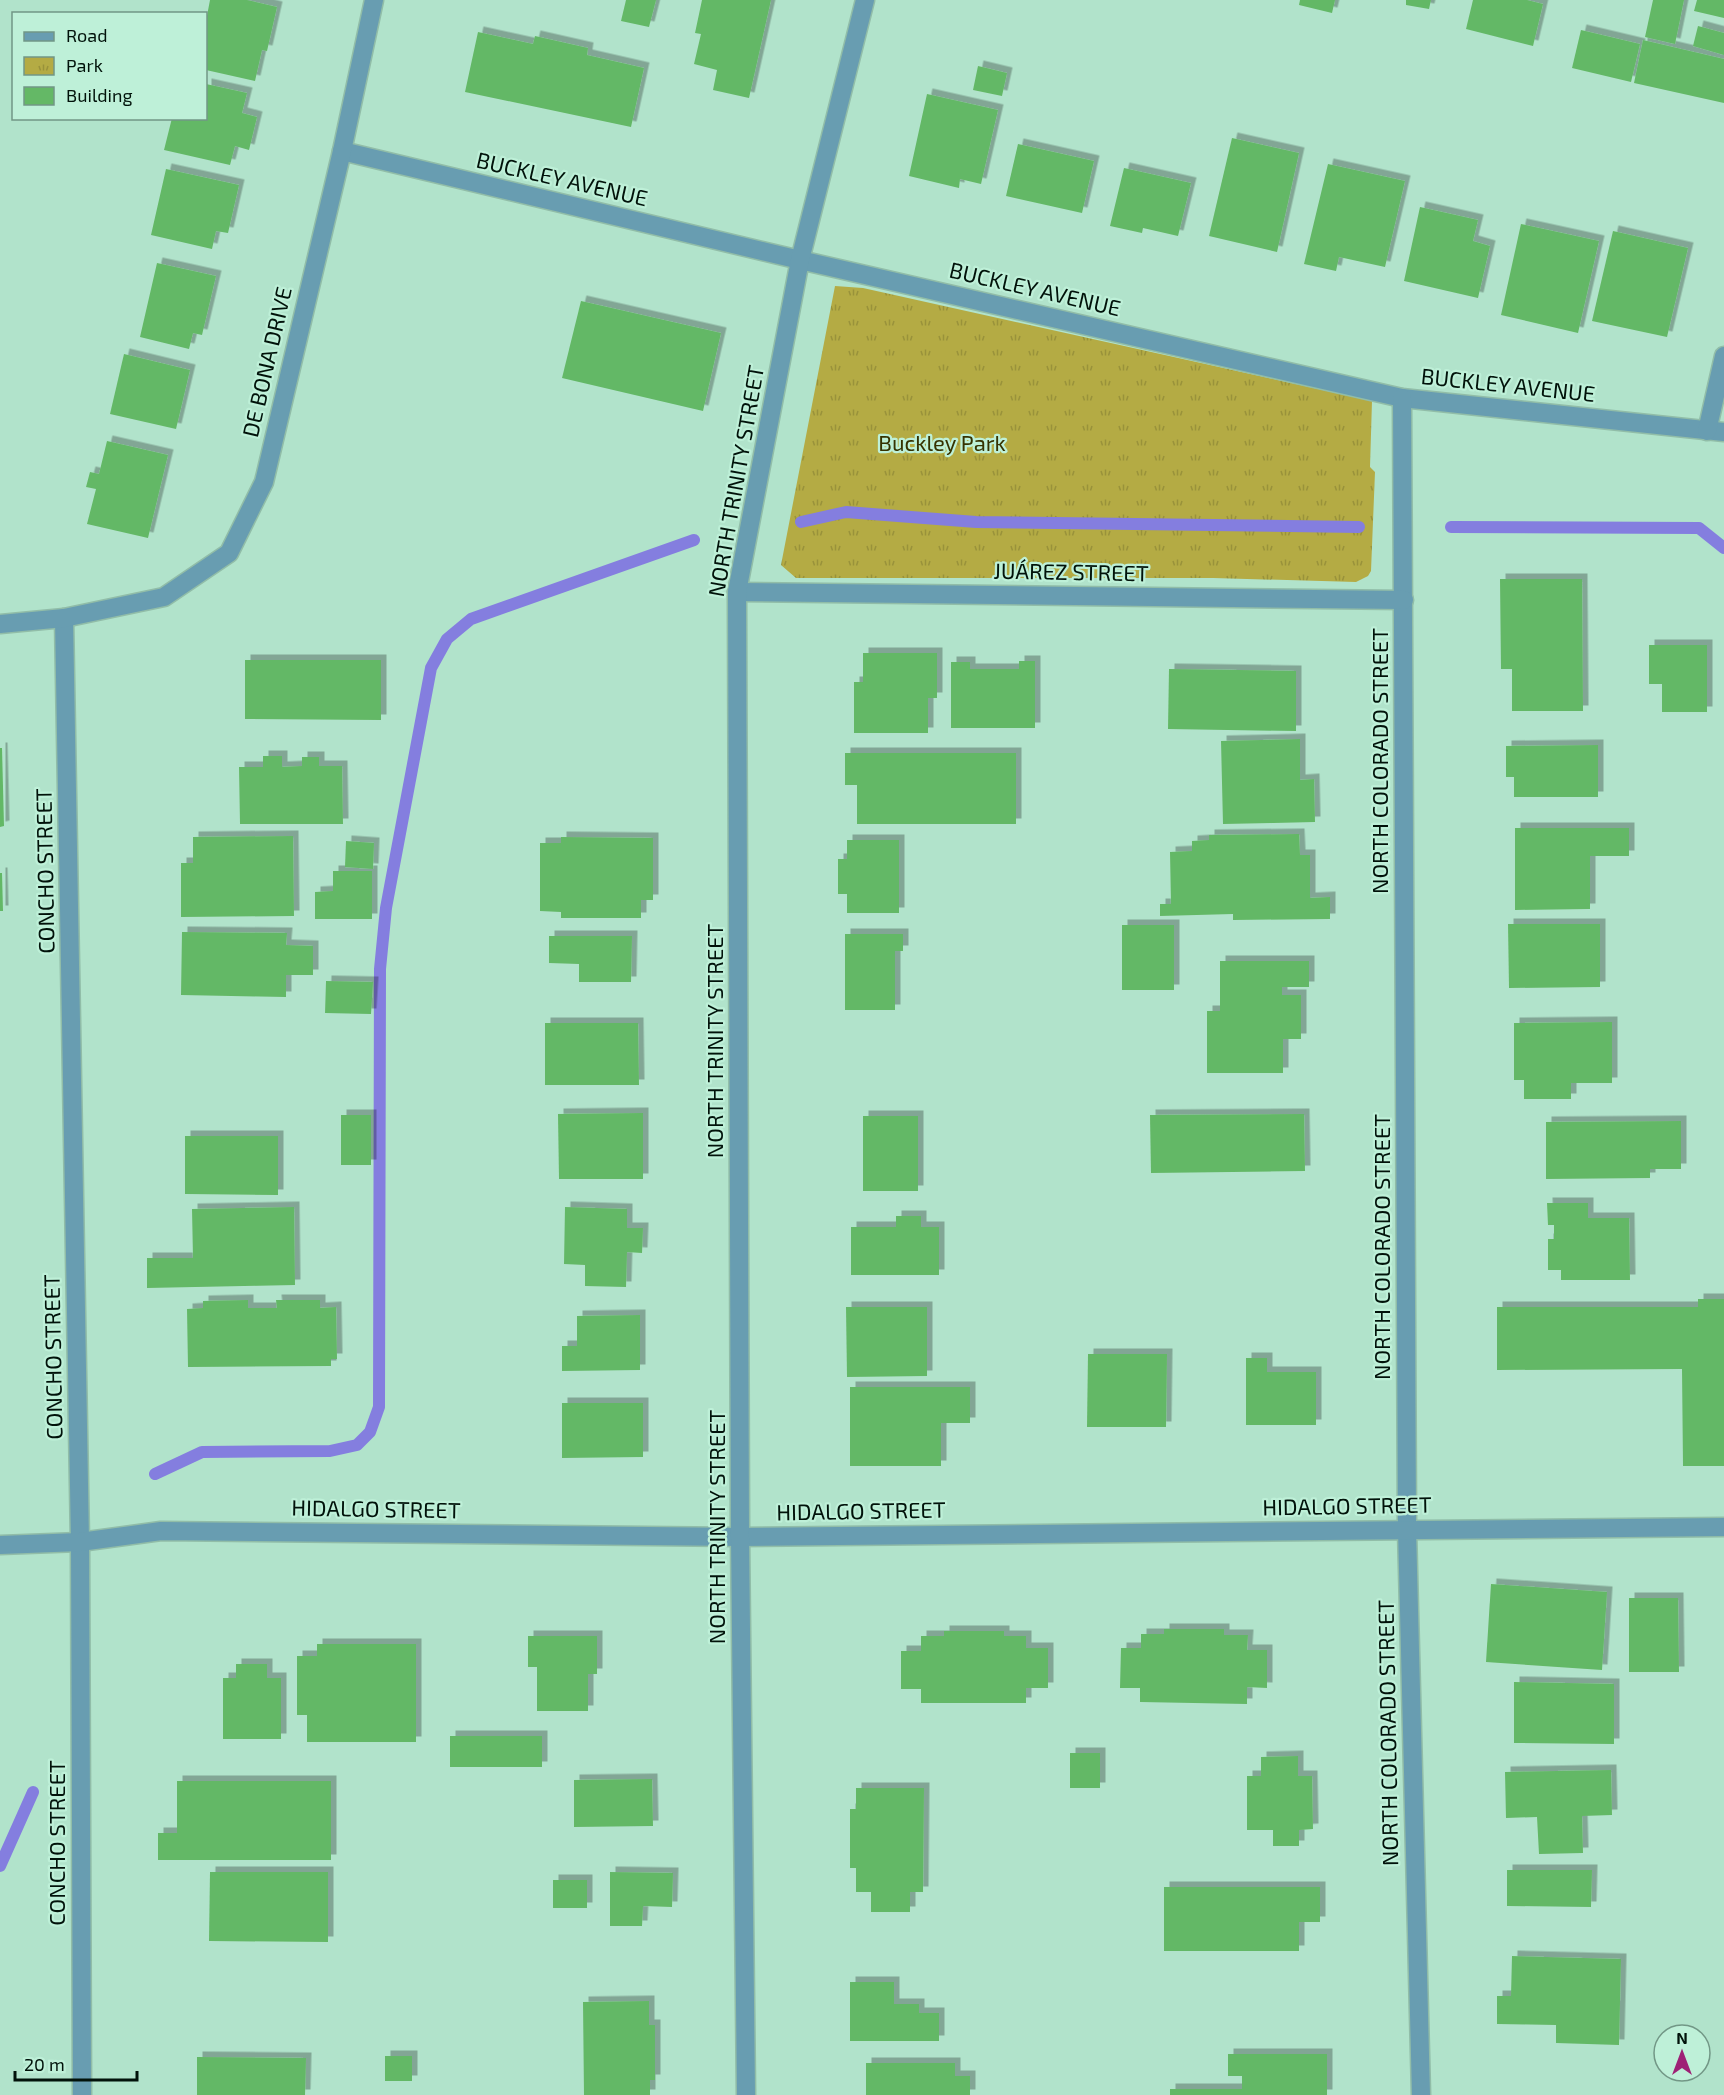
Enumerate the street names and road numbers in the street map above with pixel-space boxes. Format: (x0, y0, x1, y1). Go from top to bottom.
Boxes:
street label: BUCKLEY AVENUE (474, 146, 650, 210)
street label: BUCKLEY AVENUE (947, 256, 1123, 320)
street label: DE BONA DRIVE (236, 284, 296, 439)
street label: BUCKLEY AVENUE (1420, 362, 1596, 406)
street label: NORTH TRINITY STREET (702, 363, 768, 599)
street label: JUÁREZ STREET (993, 557, 1149, 585)
street label: NORTH COLORADO STREET (1366, 628, 1392, 894)
street label: CONCHO STREET (30, 788, 58, 954)
street label: NORTH TRINITY STREET (701, 923, 727, 1158)
street label: NORTH COLORADO STREET (1368, 1114, 1394, 1380)
street label: CONCHO STREET (38, 1274, 66, 1440)
street label: NORTH TRINITY STREET (703, 1409, 729, 1644)
street label: HIDALGO STREET (1262, 1491, 1432, 1519)
street label: HIDALGO STREET (291, 1494, 461, 1522)
street label: HIDALGO STREET (776, 1496, 946, 1524)
street label: NORTH COLORADO STREET (1372, 1599, 1402, 1866)
street label: CONCHO STREET (43, 1760, 69, 1926)

